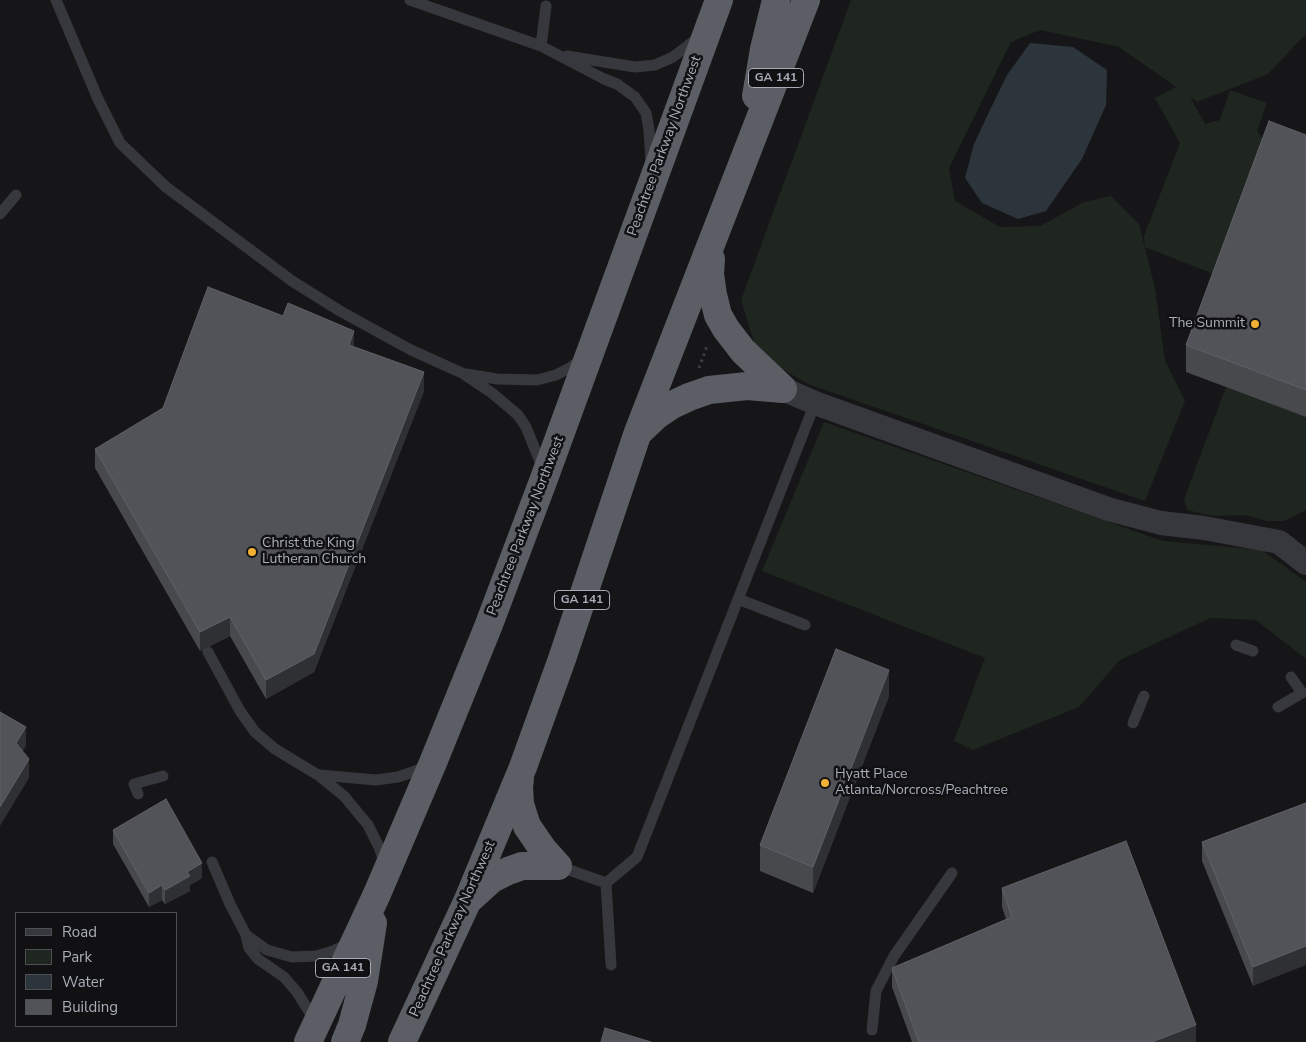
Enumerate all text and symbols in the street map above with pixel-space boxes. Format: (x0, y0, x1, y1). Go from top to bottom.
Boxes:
street label: Peachtree Parkway Northwest (625, 54, 705, 238)
road number: GA 141 (748, 68, 804, 88)
place label: The Summit (1169, 316, 1245, 332)
marker: The Summit (1249, 318, 1261, 330)
street label: Peachtree Parkway Northwest (484, 434, 568, 618)
place label: Christ the King Lutheran Church (262, 536, 366, 568)
marker: Christ the King Lutheran Church (246, 546, 258, 558)
road number: GA 141 (554, 590, 610, 610)
place label: Hyatt Place Atlanta/Norcross/Peachtree (835, 767, 1008, 800)
marker: Hyatt Place Atlanta/Norcross/Peachtree (819, 777, 831, 789)
street label: Peachtree Parkway Northwest (407, 838, 499, 1020)
legend (15, 912, 178, 1027)
text: Road (62, 922, 97, 942)
text: Park (62, 947, 92, 967)
road number: GA 141 (316, 958, 370, 978)
text: Water (62, 972, 104, 992)
text: Building (62, 997, 118, 1017)

